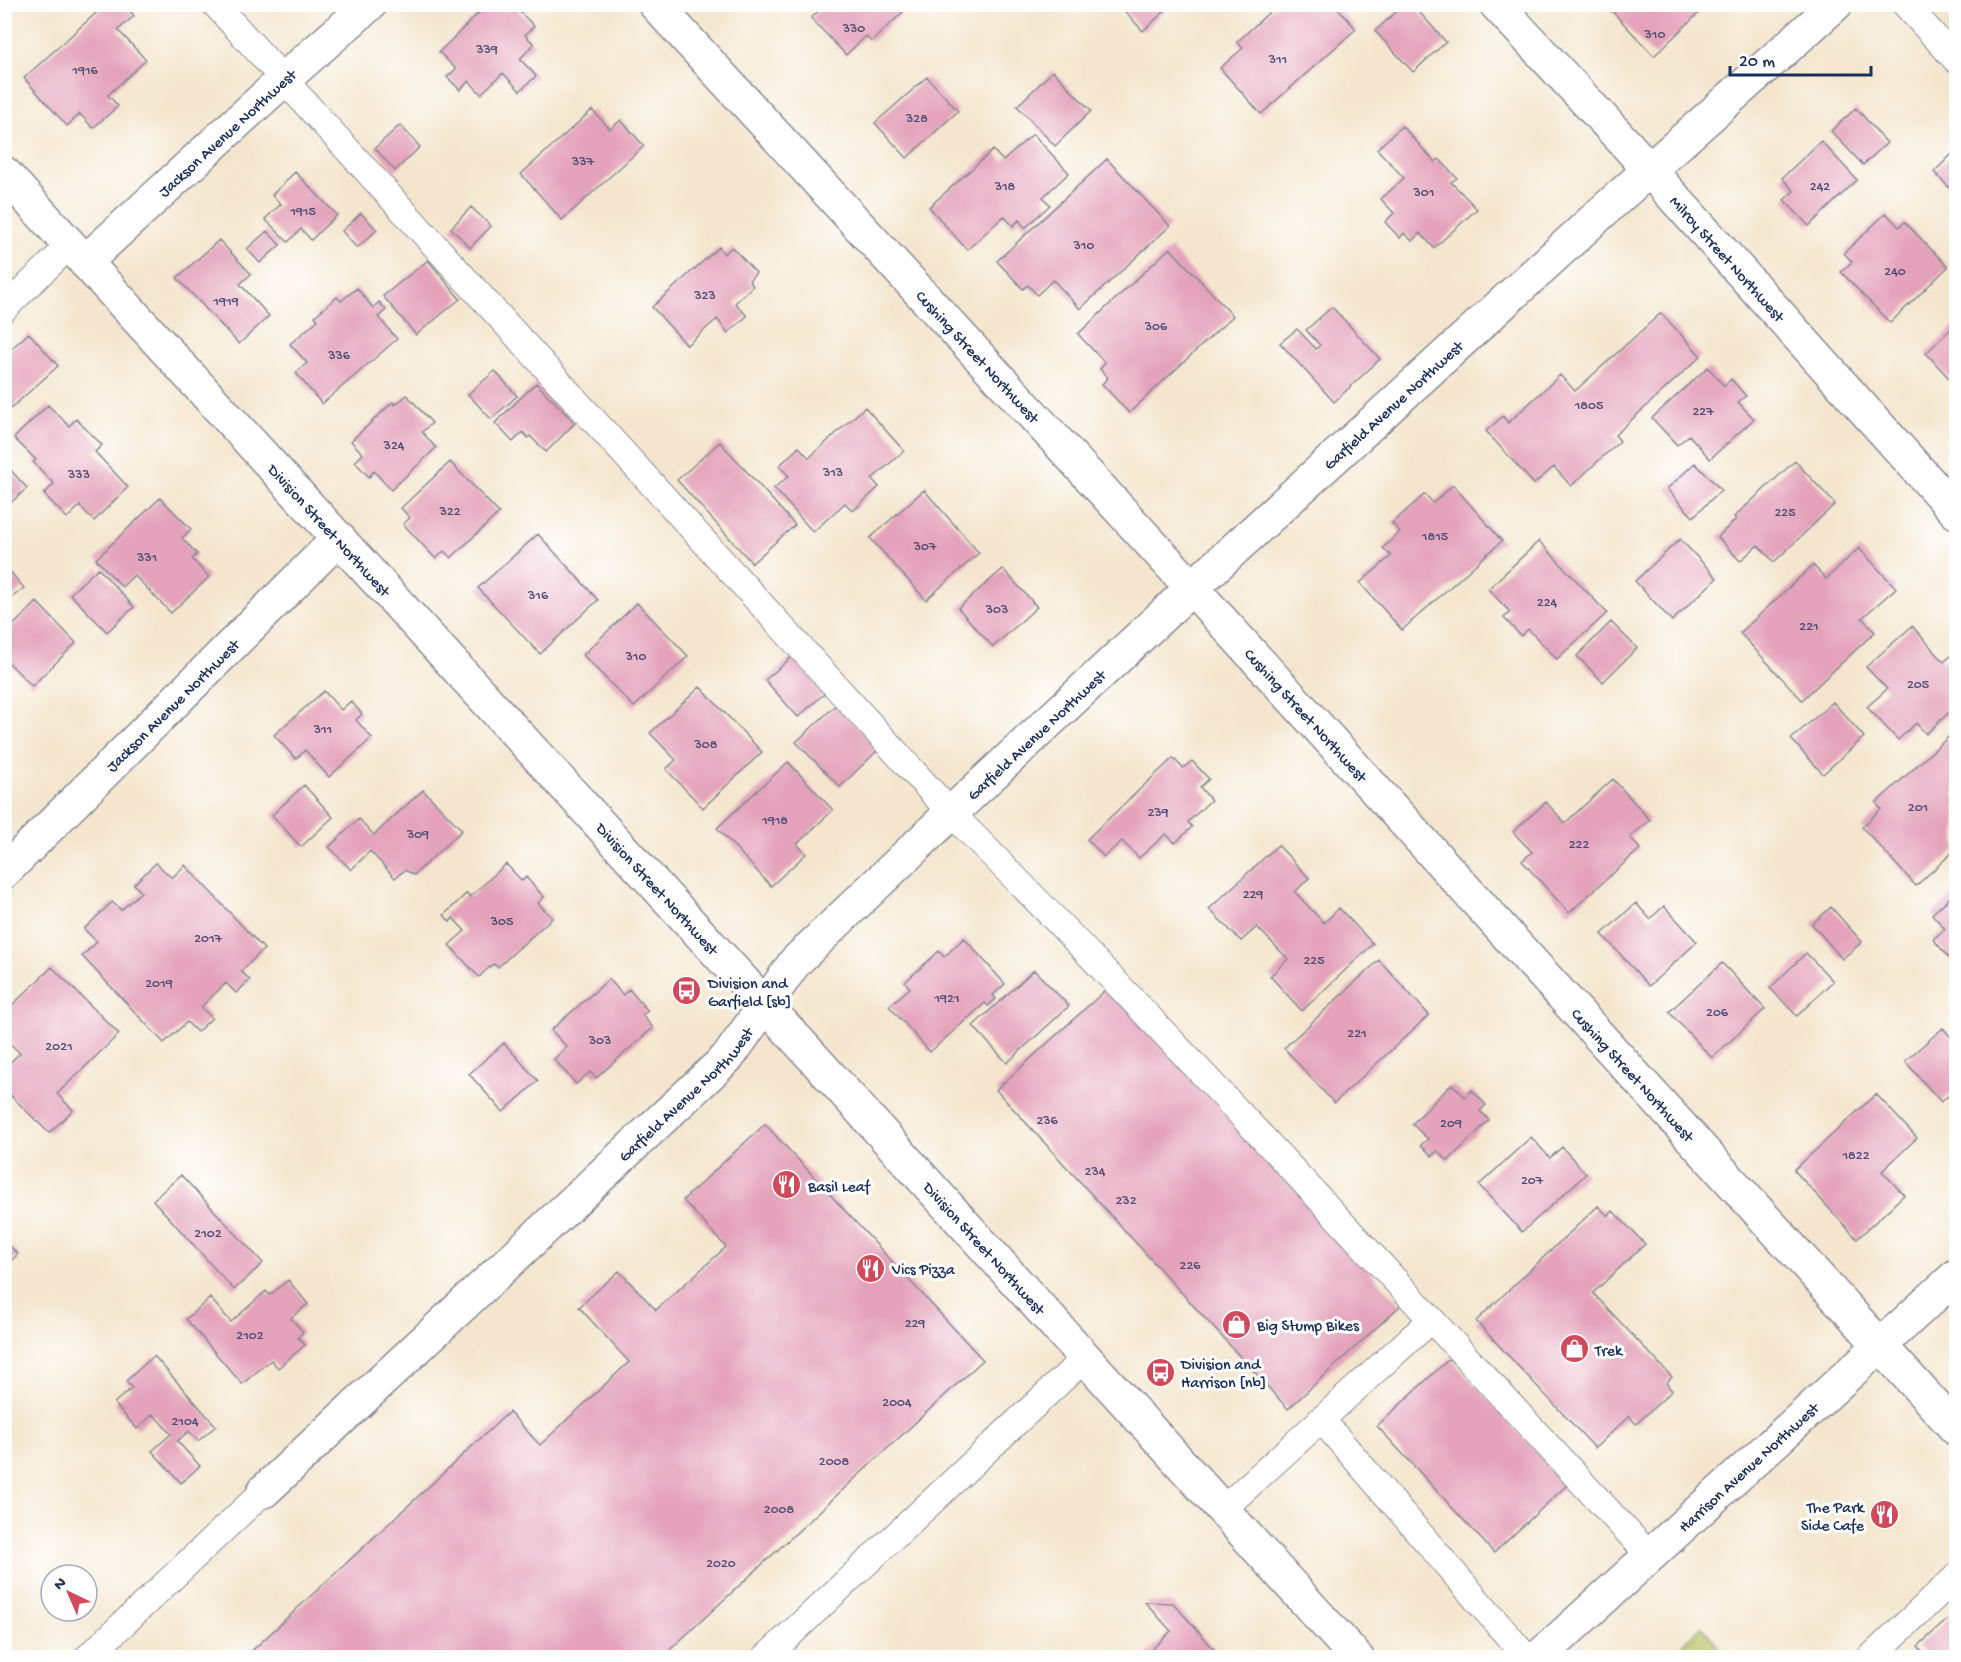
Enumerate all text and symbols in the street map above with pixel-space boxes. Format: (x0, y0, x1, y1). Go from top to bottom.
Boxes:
house number: 330 (842, 21, 865, 38)
house number: 310 (1644, 27, 1665, 44)
scale bar (1730, 39, 1871, 77)
house number: 339 (475, 42, 498, 59)
house number: 311 (1268, 52, 1287, 69)
text: 20 m (1739, 52, 1775, 73)
house number: 1916 (71, 63, 99, 80)
street label: Jackson Avenue Northwest (156, 66, 303, 203)
house number: 328 (905, 111, 928, 128)
house number: 337 (571, 154, 595, 171)
house number: 318 (994, 179, 1016, 196)
house number: 242 (1810, 179, 1830, 196)
house number: 301 (1413, 185, 1434, 202)
street label: Milroy Street Northwest (1664, 193, 1788, 328)
house number: 1915 (289, 204, 316, 221)
house number: 310 (1073, 238, 1094, 255)
house number: 240 (1884, 264, 1906, 281)
house number: 323 (693, 288, 716, 305)
street label: Cushing Street Northwest (910, 288, 1043, 430)
house number: 1919 (212, 294, 239, 311)
house number: 306 (1144, 319, 1168, 336)
street label: Garfield Avenue Northwest (1321, 337, 1470, 476)
house number: 336 (327, 348, 351, 365)
house number: 1805 (1574, 398, 1603, 415)
house number: 227 (1692, 404, 1714, 421)
house number: 324 (383, 438, 405, 455)
street label: Division Street Northwest (261, 461, 394, 603)
house number: 313 (822, 465, 843, 482)
house number: 333 (67, 467, 90, 484)
house number: 322 (439, 504, 461, 521)
house number: 225 (1774, 505, 1796, 522)
house number: 1815 (1421, 529, 1448, 546)
house number: 307 (913, 539, 937, 556)
house number: 331 (136, 550, 157, 567)
house number: 316 (527, 588, 549, 605)
house number: 224 (1537, 595, 1558, 612)
house number: 303 (985, 602, 1008, 619)
house number: 221 (1799, 619, 1819, 636)
street label: Jackson Avenue Northwest (104, 636, 246, 777)
street label: Cushing Street Northwest (1239, 646, 1371, 788)
house number: 310 (625, 649, 646, 666)
street label: Garfield Avenue Northwest (965, 666, 1112, 806)
house number: 205 (1907, 677, 1929, 694)
house number: 311 (313, 722, 332, 739)
house number: 308 (694, 737, 718, 754)
house number: 201 (1908, 800, 1928, 817)
house number: 239 (1147, 805, 1169, 822)
house number: 1918 (761, 813, 788, 830)
street label: Division Street Northwest (590, 819, 722, 961)
house number: 309 (406, 827, 429, 844)
house number: 222 (1569, 837, 1589, 854)
house number: 229 (1243, 887, 1263, 904)
house number: 305 (490, 914, 513, 931)
house number: 2017 (194, 931, 223, 948)
house number: 225 (1303, 953, 1325, 970)
bus stop icon: Division and Garfield [sb] (671, 975, 703, 1007)
house number: 2019 (145, 976, 173, 993)
place label: Division and Garfield [sb] (707, 976, 791, 1013)
house number: 1921 (933, 991, 960, 1008)
house number: 206 (1706, 1005, 1729, 1022)
street label: Cushing Street Northwest (1565, 1006, 1697, 1148)
street label: Garfield Avenue Northwest (616, 1024, 760, 1167)
house number: 221 (1347, 1026, 1367, 1043)
house number: 303 (588, 1033, 611, 1050)
house number: 2021 (45, 1039, 73, 1056)
house number: 236 (1036, 1113, 1059, 1130)
house number: 209 (1440, 1116, 1462, 1133)
house number: 1822 (1841, 1148, 1870, 1165)
house number: 234 (1085, 1164, 1106, 1181)
restaurant icon: Basil Leaf (771, 1169, 803, 1201)
house number: 207 (1521, 1173, 1544, 1190)
place label: Basil Leaf (807, 1179, 871, 1198)
street label: Division Street Northwest (917, 1179, 1049, 1321)
house number: 232 (1116, 1193, 1137, 1210)
house number: 2102 (194, 1226, 222, 1243)
restaurant icon: Vics Pizza (855, 1252, 887, 1284)
house number: 226 (1180, 1258, 1201, 1275)
place label: Vics Pizza (891, 1262, 956, 1281)
shop icon: Big Stump Bikes (1220, 1308, 1252, 1340)
house number: 229 (905, 1316, 925, 1333)
place label: Big Stump Bikes (1256, 1318, 1360, 1337)
house number: 2102 (236, 1328, 264, 1345)
shop icon: Trek (1558, 1333, 1590, 1365)
place label: Trek (1594, 1343, 1624, 1362)
bus stop icon: Division and Harrison [nb] (1144, 1356, 1176, 1388)
place label: Division and Harrison [nb] (1180, 1357, 1266, 1394)
house number: 2004 (882, 1395, 912, 1412)
street label: Harrison Avenue Northwest (1676, 1399, 1825, 1538)
house number: 2104 (171, 1414, 199, 1431)
house number: 2008 (819, 1454, 850, 1471)
restaurant icon: The Park Side Cafe (1869, 1499, 1901, 1531)
place label: The Park Side Cafe (1801, 1500, 1866, 1537)
house number: 2008 (764, 1502, 795, 1519)
house number: 2020 (706, 1556, 736, 1573)
north arrow (39, 1563, 99, 1623)
text: N (51, 1574, 72, 1595)

